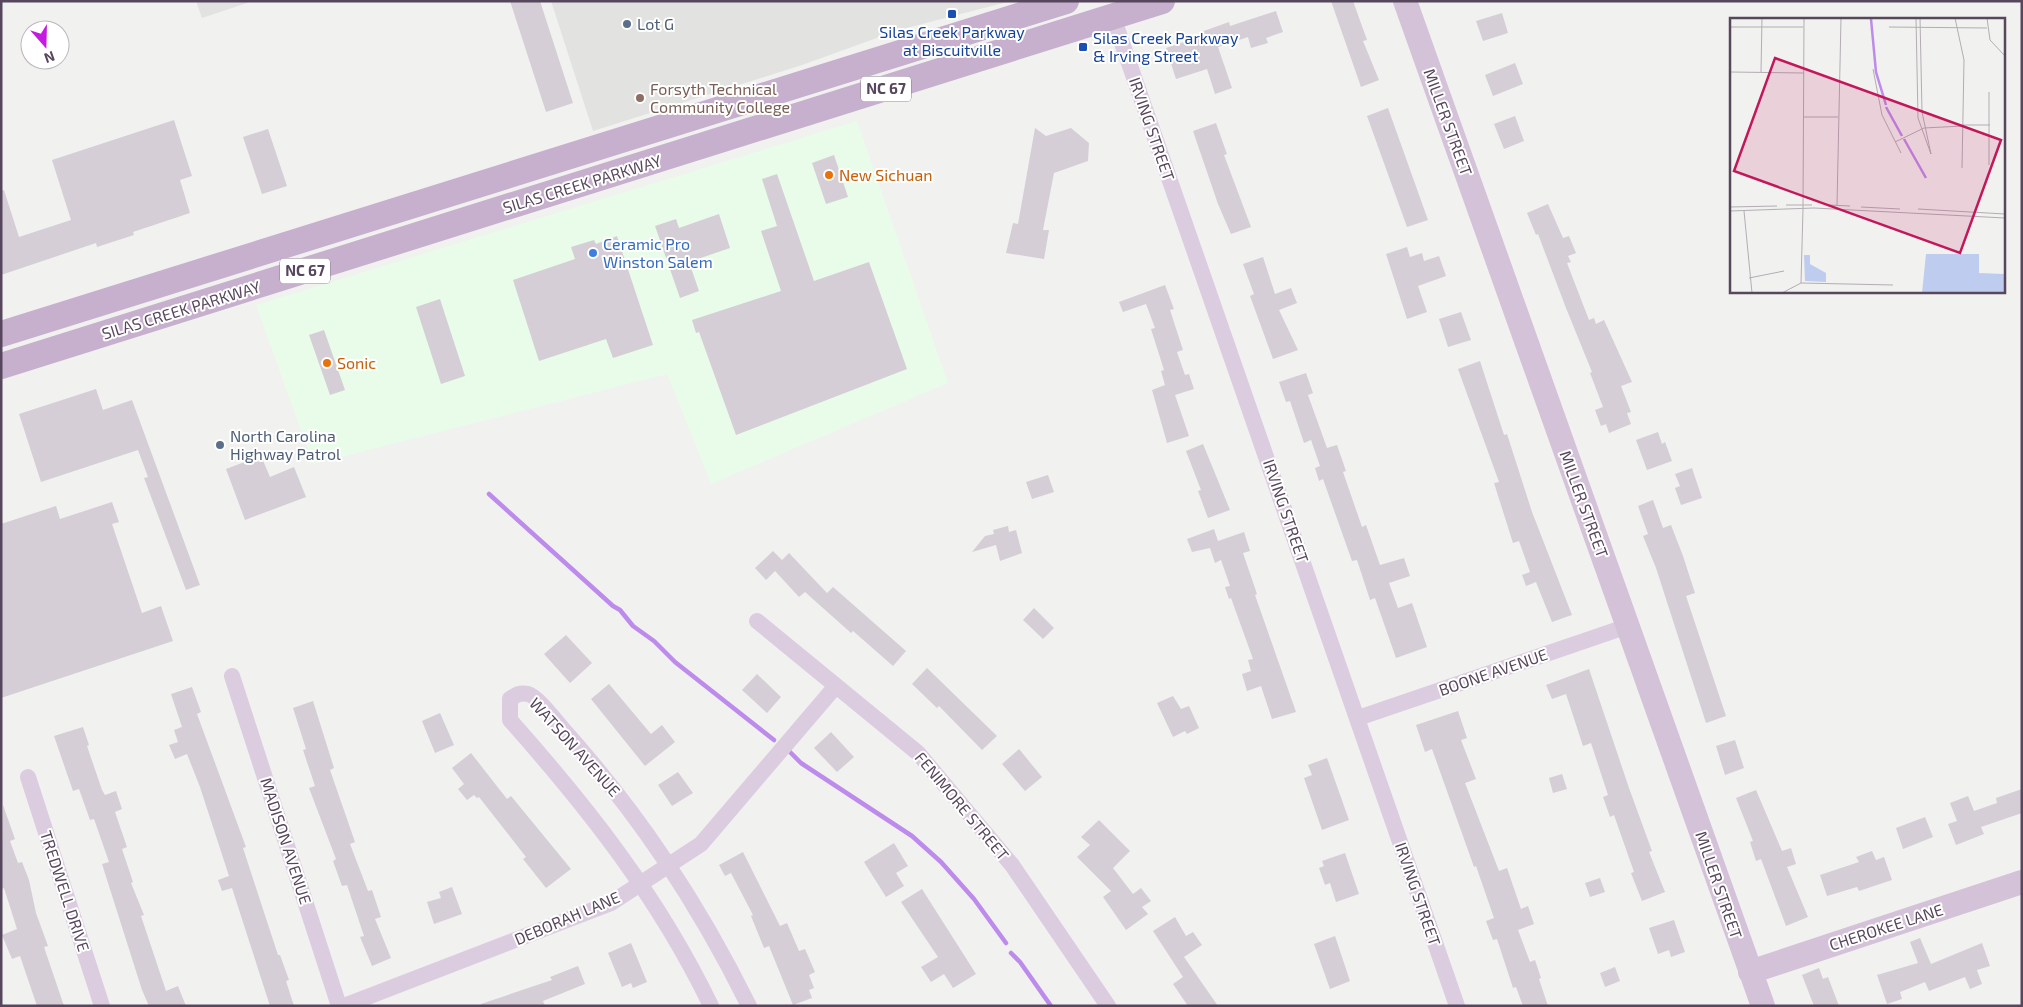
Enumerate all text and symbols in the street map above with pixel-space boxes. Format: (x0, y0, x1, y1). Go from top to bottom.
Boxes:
marker: Silas Creek Parkway at Biscuitville (946, 8, 958, 20)
place label: Lot G (637, 14, 674, 33)
marker: Lot G (621, 18, 633, 30)
inset map (1730, 18, 2006, 292)
north arrow (20, 20, 70, 70)
place label: Silas Creek Parkway at Biscuitville (879, 22, 1025, 59)
place label: Silas Creek Parkway & Irving Street (1093, 28, 1239, 65)
marker: Silas Creek Parkway & Irving Street (1077, 41, 1089, 53)
text: N (42, 48, 57, 67)
street label: MILLER STREET (1420, 66, 1477, 178)
street label: IRVING STREET (1126, 75, 1179, 183)
road number: NC 67 (861, 76, 911, 102)
place label: Forsyth Technical Community College (650, 79, 790, 116)
marker: Forsyth Technical Community College (634, 92, 646, 104)
street label: SILAS CREEK PARKWAY (500, 150, 663, 217)
place label: New Sichuan (839, 165, 933, 184)
marker: New Sichuan (823, 169, 835, 181)
place label: Ceramic Pro Winston Salem (603, 234, 713, 271)
marker: Ceramic Pro Winston Salem (587, 247, 599, 259)
road number: NC 67 (280, 258, 330, 284)
street label: SILAS CREEK PARKWAY (99, 276, 262, 343)
place label: Sonic (337, 353, 376, 372)
marker: Sonic (321, 357, 333, 369)
place label: North Carolina Highway Patrol (230, 426, 341, 463)
marker: North Carolina Highway Patrol (214, 439, 226, 451)
street label: MILLER STREET (1556, 448, 1613, 560)
street label: IRVING STREET (1260, 457, 1313, 565)
street label: BOONE AVENUE (1436, 644, 1550, 699)
street label: WATSON AVENUE (526, 693, 625, 800)
street label: FENIMORE STREET (912, 748, 1013, 864)
street label: MADISON AVENUE (257, 775, 316, 907)
street label: TREDWELL DRIVE (37, 828, 94, 954)
street label: MILLER STREET (1692, 829, 1747, 941)
street label: IRVING STREET (1392, 840, 1445, 948)
street label: DEBORAH LANE (511, 887, 622, 948)
street label: CHEROKEE LANE (1827, 899, 1945, 954)

